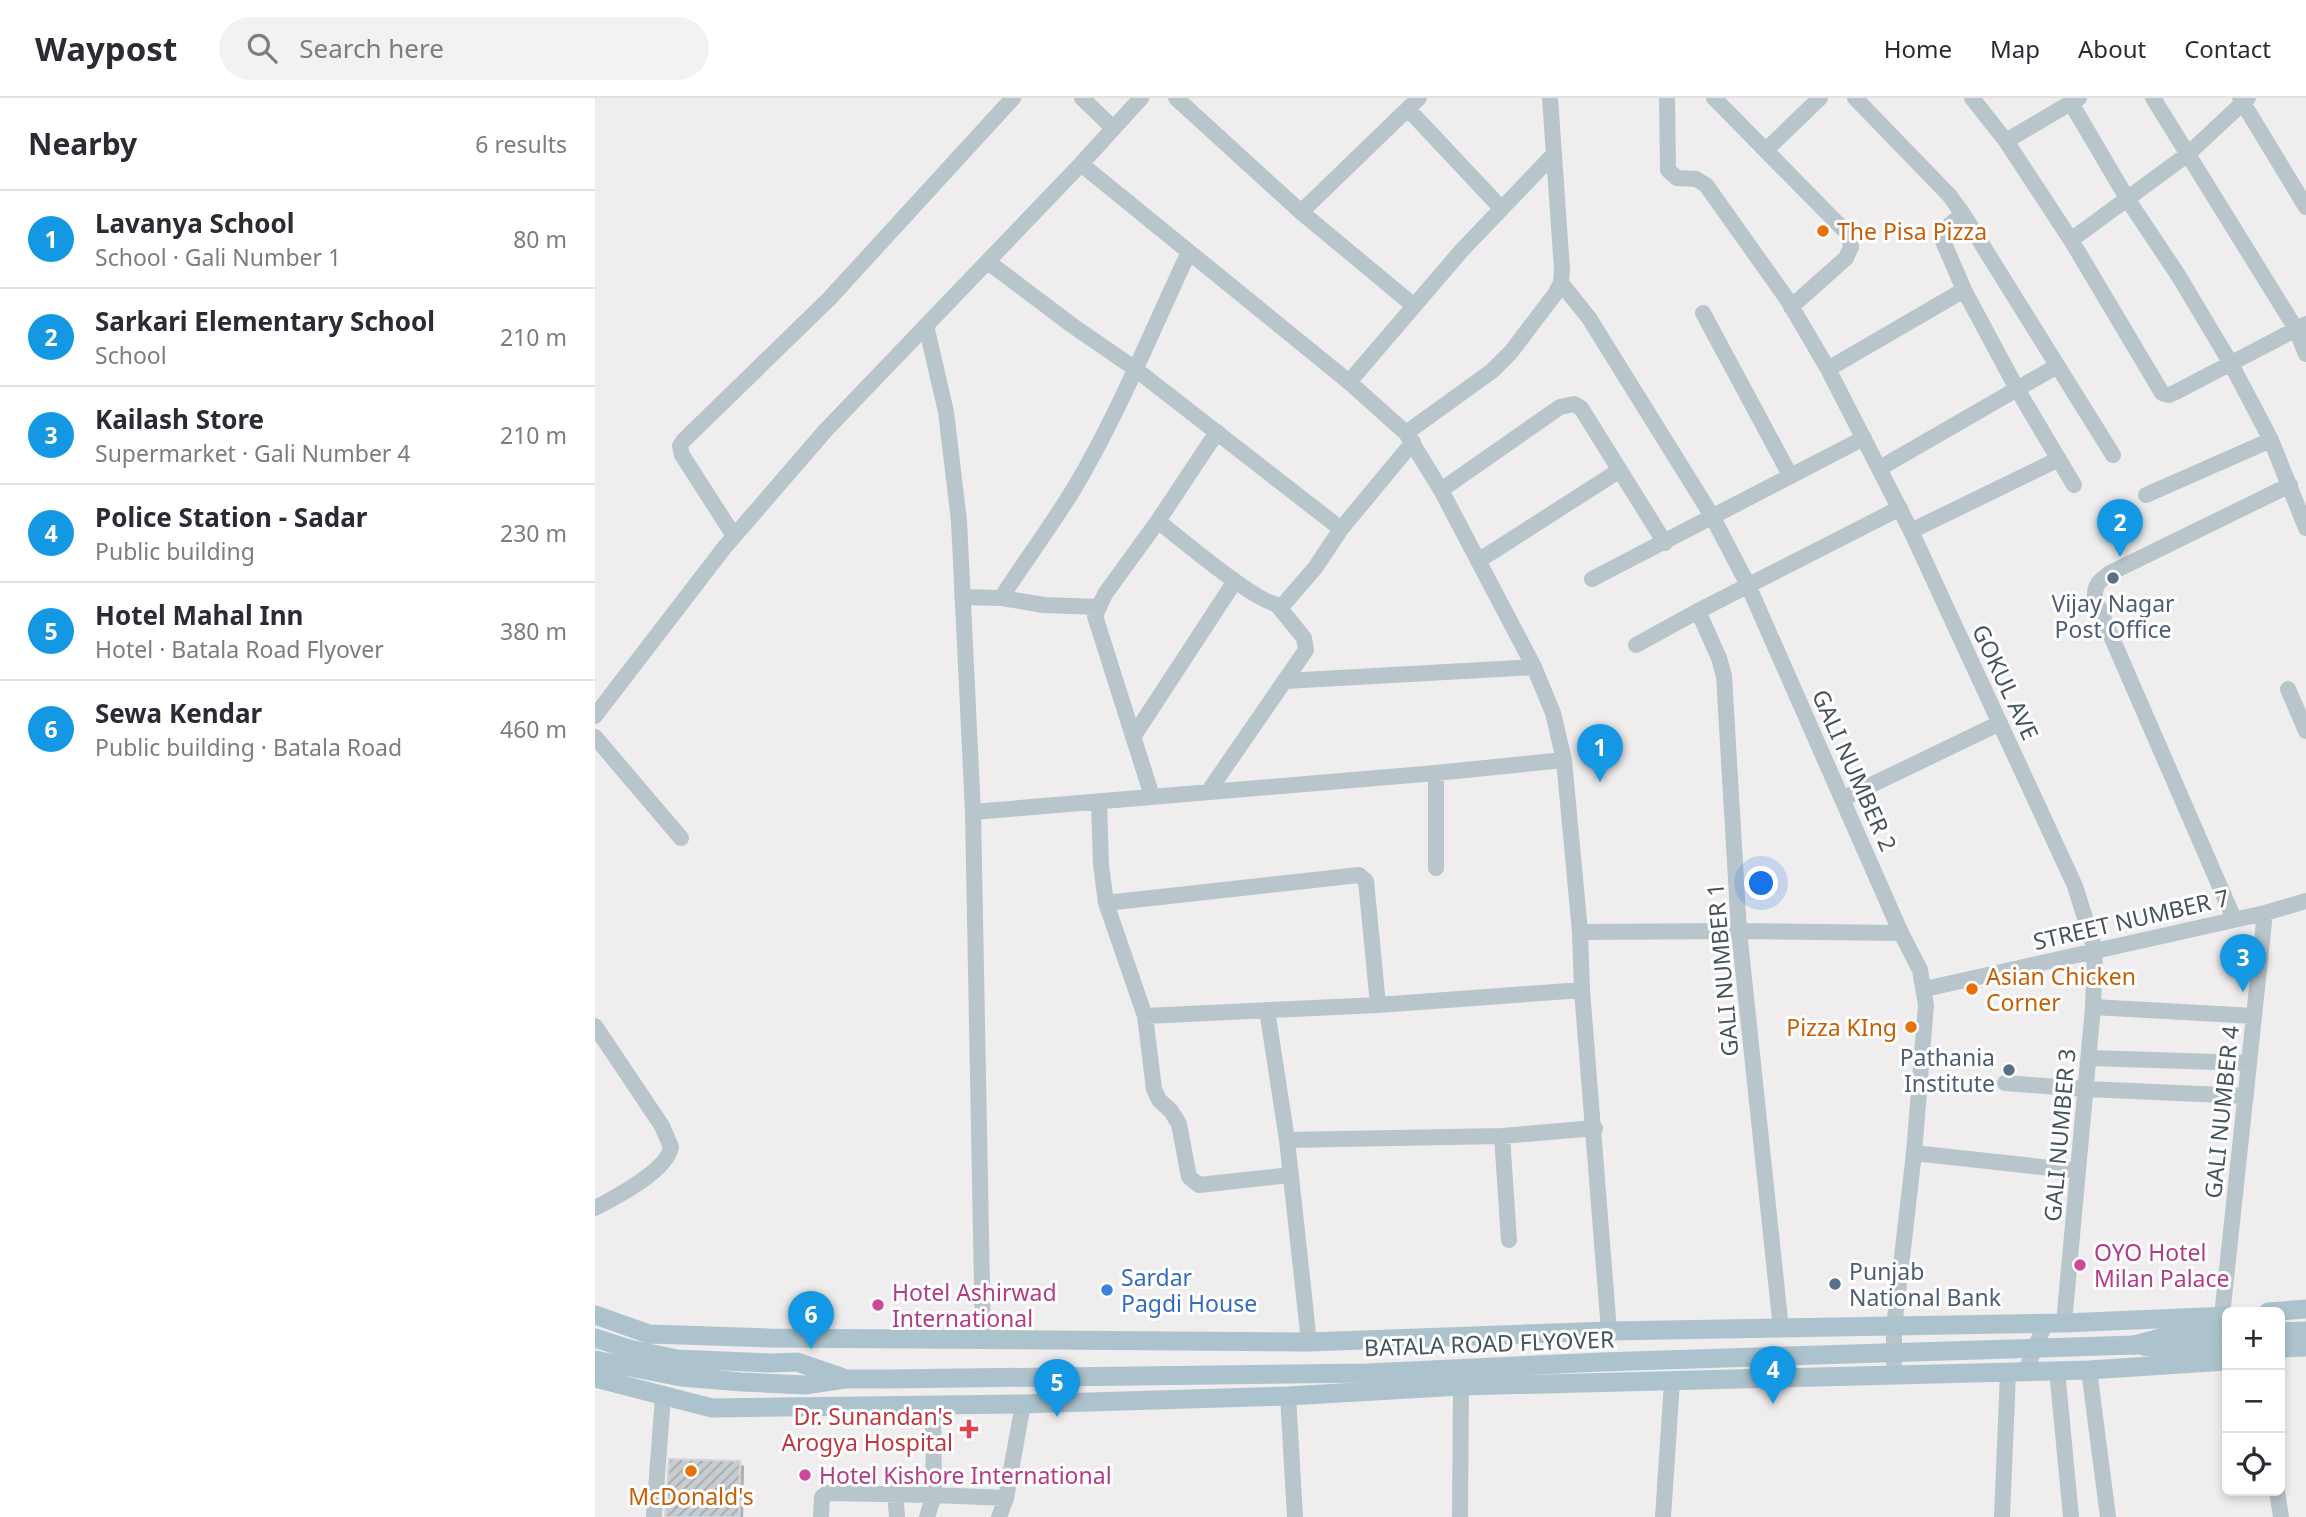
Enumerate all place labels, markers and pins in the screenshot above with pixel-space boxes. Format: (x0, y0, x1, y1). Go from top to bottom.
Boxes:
place label: The Pisa Pizza (1837, 215, 1987, 247)
marker: The Pisa Pizza (1815, 223, 1831, 239)
pin: 2 (2097, 499, 2143, 557)
marker: Vijay Nagar Post Office (2105, 570, 2121, 586)
place label: Vijay Nagar Post Office (2051, 587, 2175, 645)
pin: 1 (1577, 724, 1623, 782)
pin: 3 (2220, 934, 2266, 992)
place label: Asian Chicken Corner (1986, 960, 2136, 1018)
marker: Asian Chicken Corner (1964, 981, 1980, 997)
place label: Pizza KIng (1786, 1011, 1897, 1043)
marker: Pizza KIng (1903, 1019, 1919, 1035)
place label: Pathania Institute (1900, 1041, 1995, 1099)
marker: Pathania Institute (2001, 1062, 2017, 1078)
place label: OYO Hotel Milan Palace (2094, 1236, 2230, 1294)
place label: Punjab National Bank (1849, 1255, 2002, 1313)
marker: OYO Hotel Milan Palace (2072, 1257, 2088, 1273)
place label: Sardar Pagdi House (1121, 1261, 1257, 1319)
place label: Hotel Ashirwad International (892, 1276, 1057, 1334)
marker: Punjab National Bank (1827, 1276, 1843, 1292)
marker: Sardar Pagdi House (1099, 1282, 1115, 1298)
pin: 6 (788, 1291, 834, 1349)
marker: Hotel Ashirwad International (870, 1297, 886, 1313)
pin: 4 (1750, 1346, 1796, 1404)
pin: 5 (1034, 1359, 1080, 1417)
place label: Dr. Sunandan's Arogya Hospital (781, 1400, 953, 1458)
marker: Dr. Sunandan's Arogya Hospital (959, 1419, 979, 1439)
place label: Hotel Kishore International (819, 1459, 1112, 1491)
marker: McDonald's (683, 1463, 699, 1479)
marker: Hotel Kishore International (797, 1467, 813, 1483)
place label: McDonald's (628, 1480, 754, 1512)

